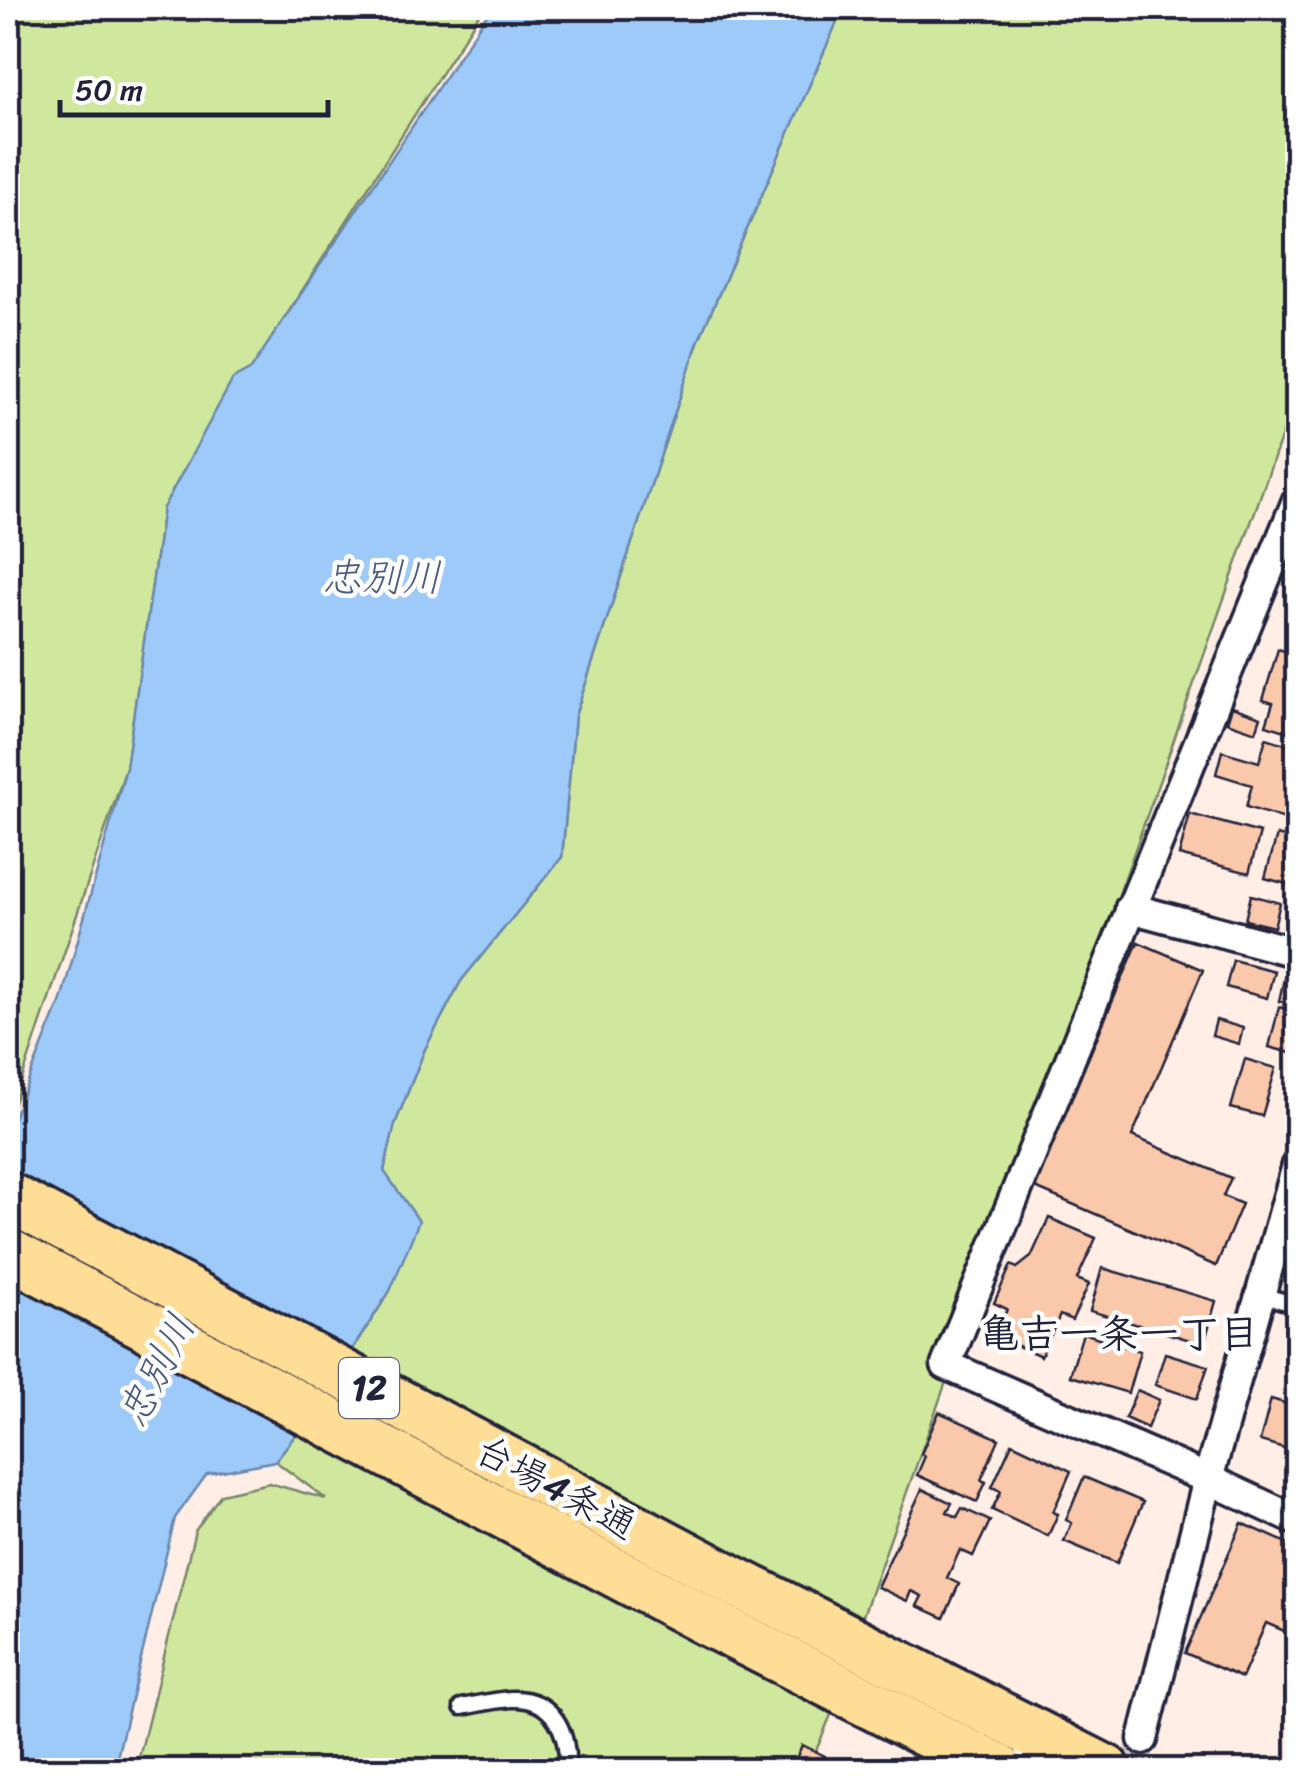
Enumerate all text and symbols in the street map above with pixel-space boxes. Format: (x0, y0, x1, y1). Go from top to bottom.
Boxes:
scale bar (60, 55, 328, 117)
text: 50 m (75, 63, 143, 117)
water label: 忠別川 (322, 542, 442, 613)
district label: 亀吉一条一丁目 (979, 1298, 1259, 1369)
water label: 忠別川 (98, 1301, 215, 1440)
road number: 12 (339, 1358, 399, 1418)
street label: 台場4条通 (462, 1417, 649, 1558)

